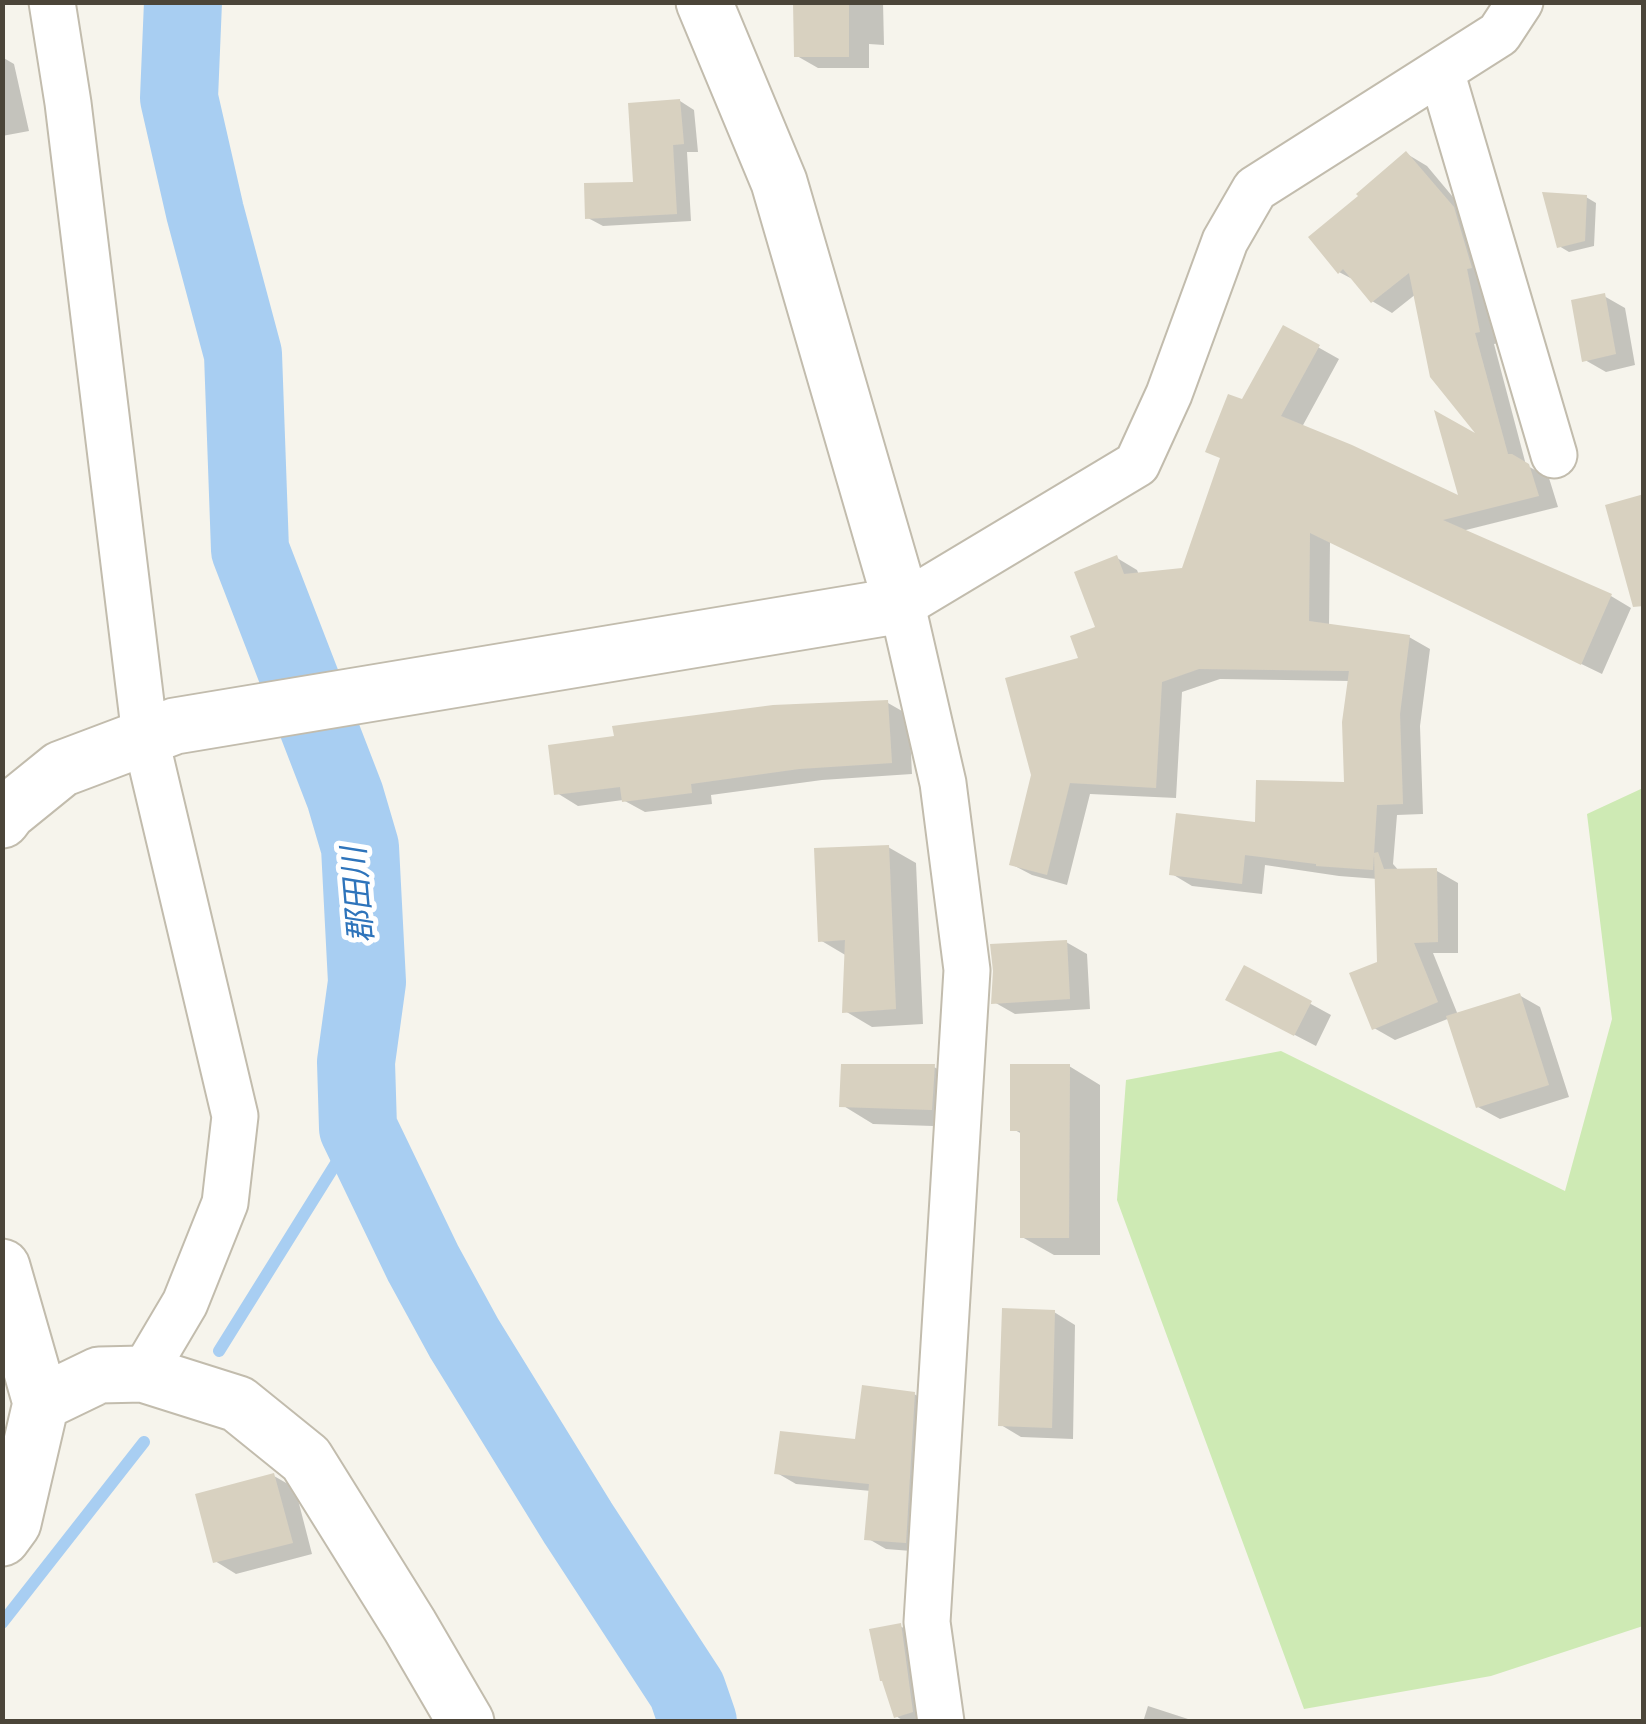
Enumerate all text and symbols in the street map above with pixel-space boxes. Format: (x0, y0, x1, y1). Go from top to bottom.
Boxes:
water label: 郡田川 (337, 846, 383, 944)

